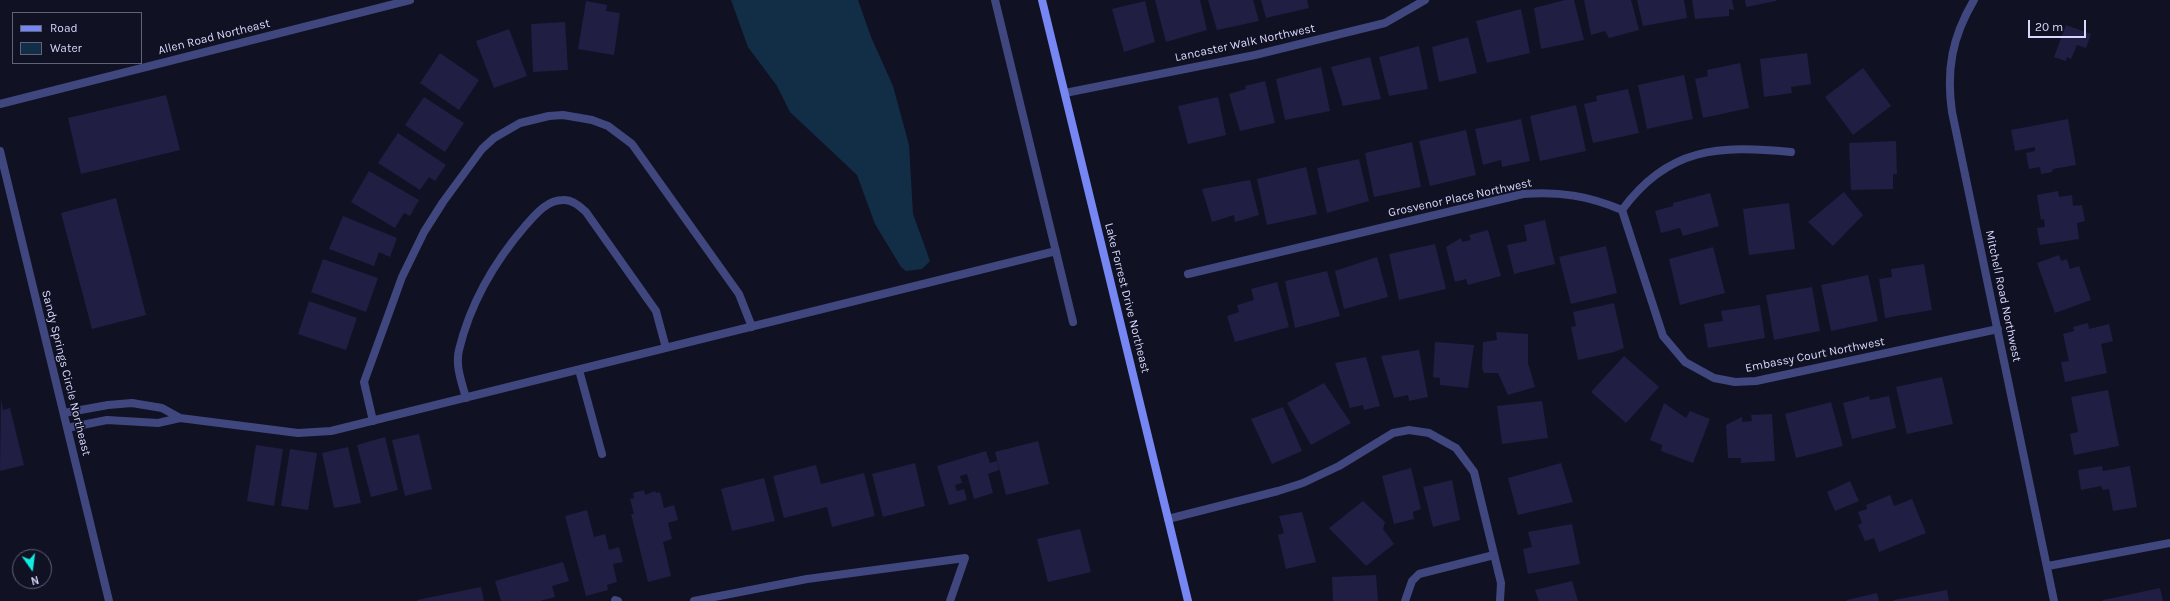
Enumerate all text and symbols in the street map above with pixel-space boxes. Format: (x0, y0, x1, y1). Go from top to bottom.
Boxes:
legend (12, 12, 142, 64)
scale bar (2030, 12, 2088, 38)
street label: Allen Road Northeast (157, 16, 271, 58)
text: 20 m (2035, 20, 2063, 34)
text: Road (50, 21, 78, 35)
street label: Lancaster Walk Northwest (1174, 21, 1316, 65)
text: Water (50, 41, 82, 55)
street label: Grosvenor Place Northwest (1387, 176, 1533, 220)
street label: Lake Forrest Drive Northeast (1101, 221, 1153, 375)
street label: Mitchell Road Northwest (1982, 229, 2024, 363)
street label: Sandy Springs Circle Northeast (38, 289, 94, 457)
street label: Embassy Court Northwest (1744, 334, 1886, 376)
north arrow (12, 549, 52, 589)
text: N (29, 573, 40, 587)

